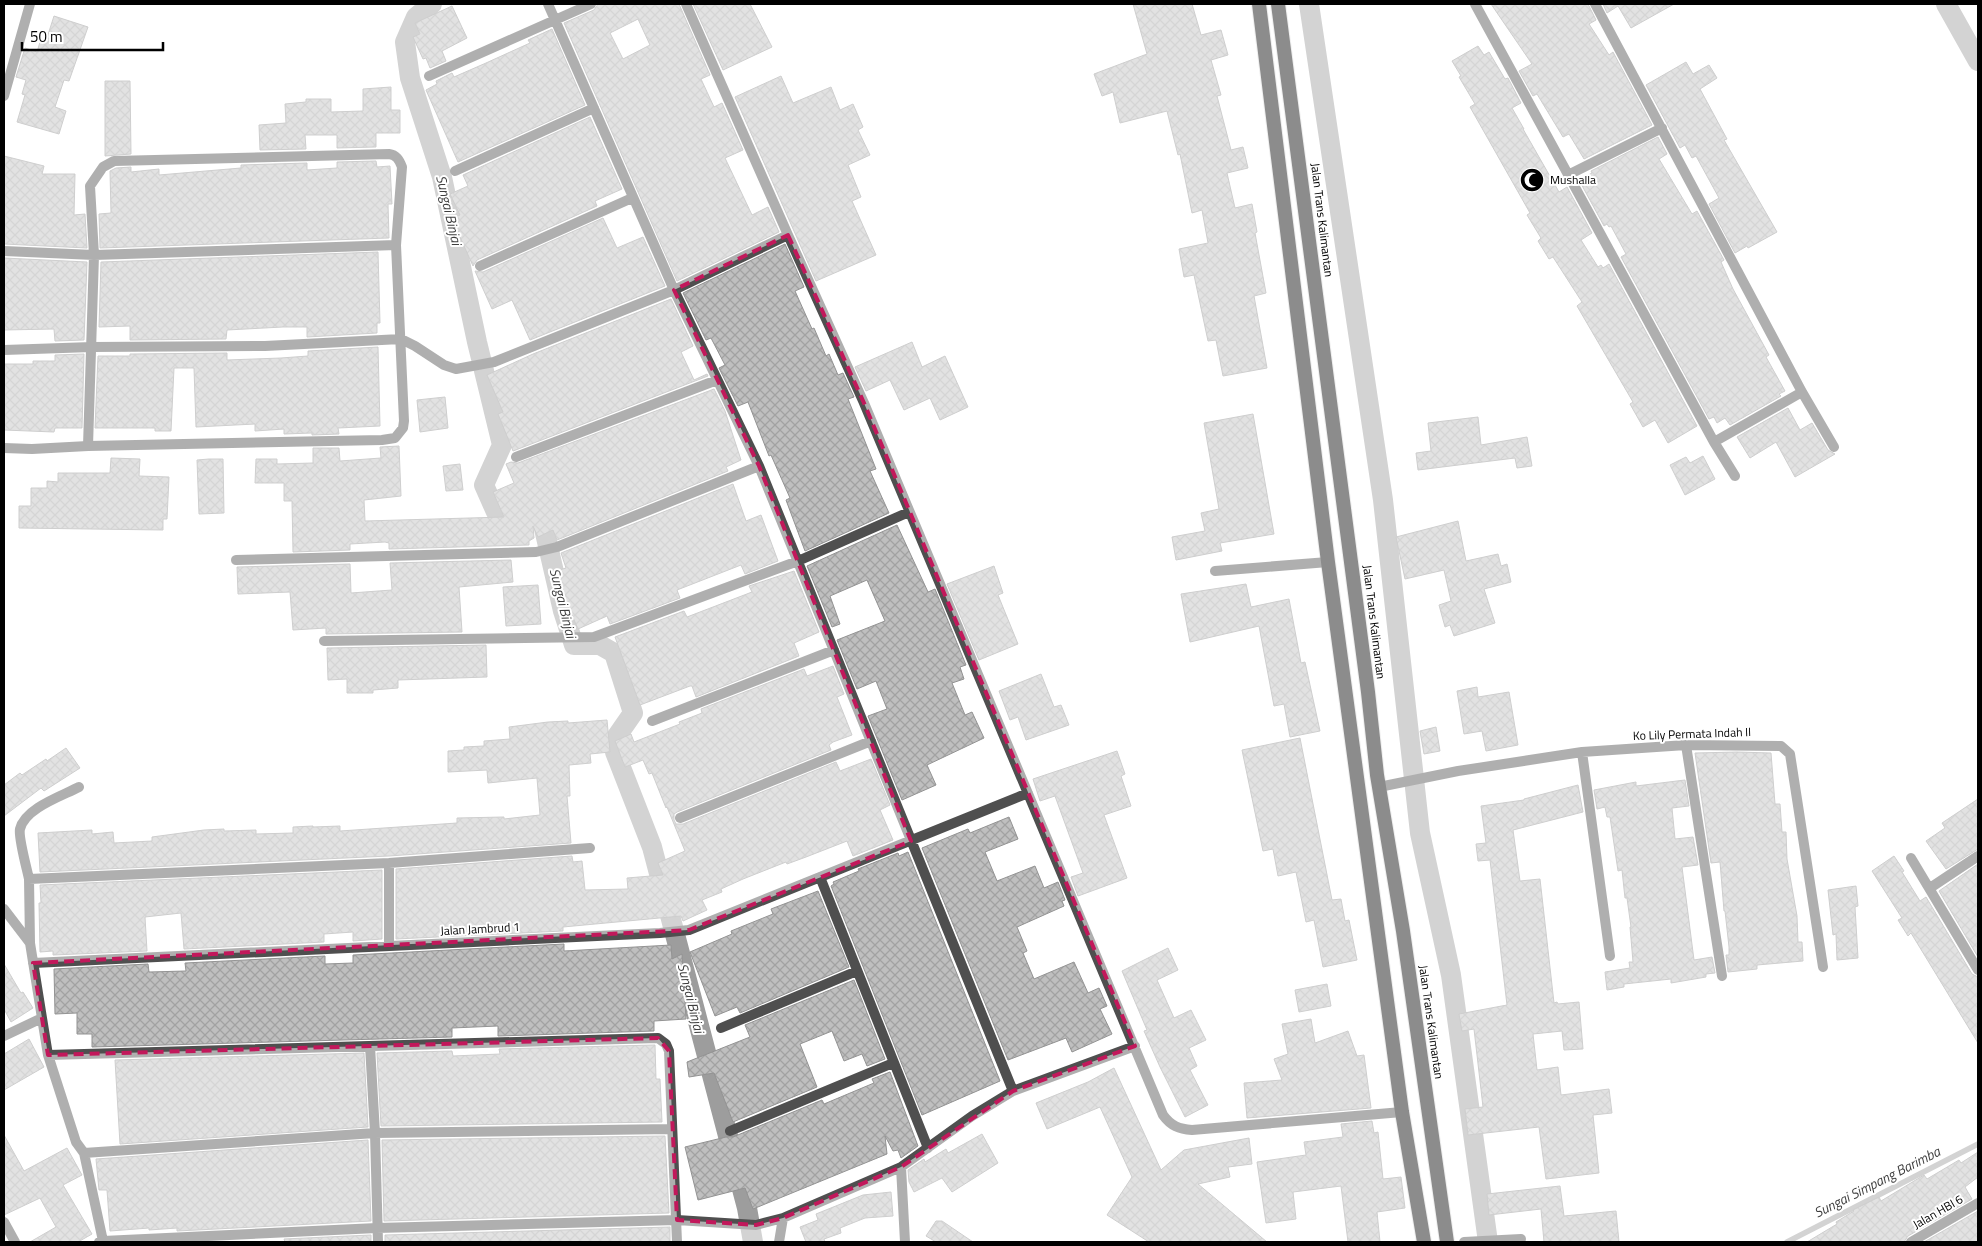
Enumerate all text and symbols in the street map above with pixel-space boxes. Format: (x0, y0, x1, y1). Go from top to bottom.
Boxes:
scale bar (22, 20, 164, 52)
text: 50 m (30, 25, 63, 48)
street label: Jalan Trans Kalimantan (1306, 162, 1339, 278)
mosque icon: Mushalla (1519, 167, 1545, 193)
place label: Mushalla (1550, 170, 1596, 189)
water label: Sungai Binjai (431, 173, 468, 249)
street label: Jalan Trans Kalimantan (1358, 564, 1391, 680)
water label: Sungai Binjai (545, 566, 583, 642)
street label: Ko Lily Permata Indah II (1633, 722, 1751, 745)
street label: Jalan Jambrud 1 (440, 917, 520, 940)
water label: Sungai Binjai (673, 961, 711, 1037)
street label: Jalan Trans Kalimantan (1414, 964, 1449, 1080)
water label: Sungai Simpang Barimba (1810, 1140, 1944, 1222)
street label: Jalan HBI 6 (1909, 1189, 1967, 1234)

